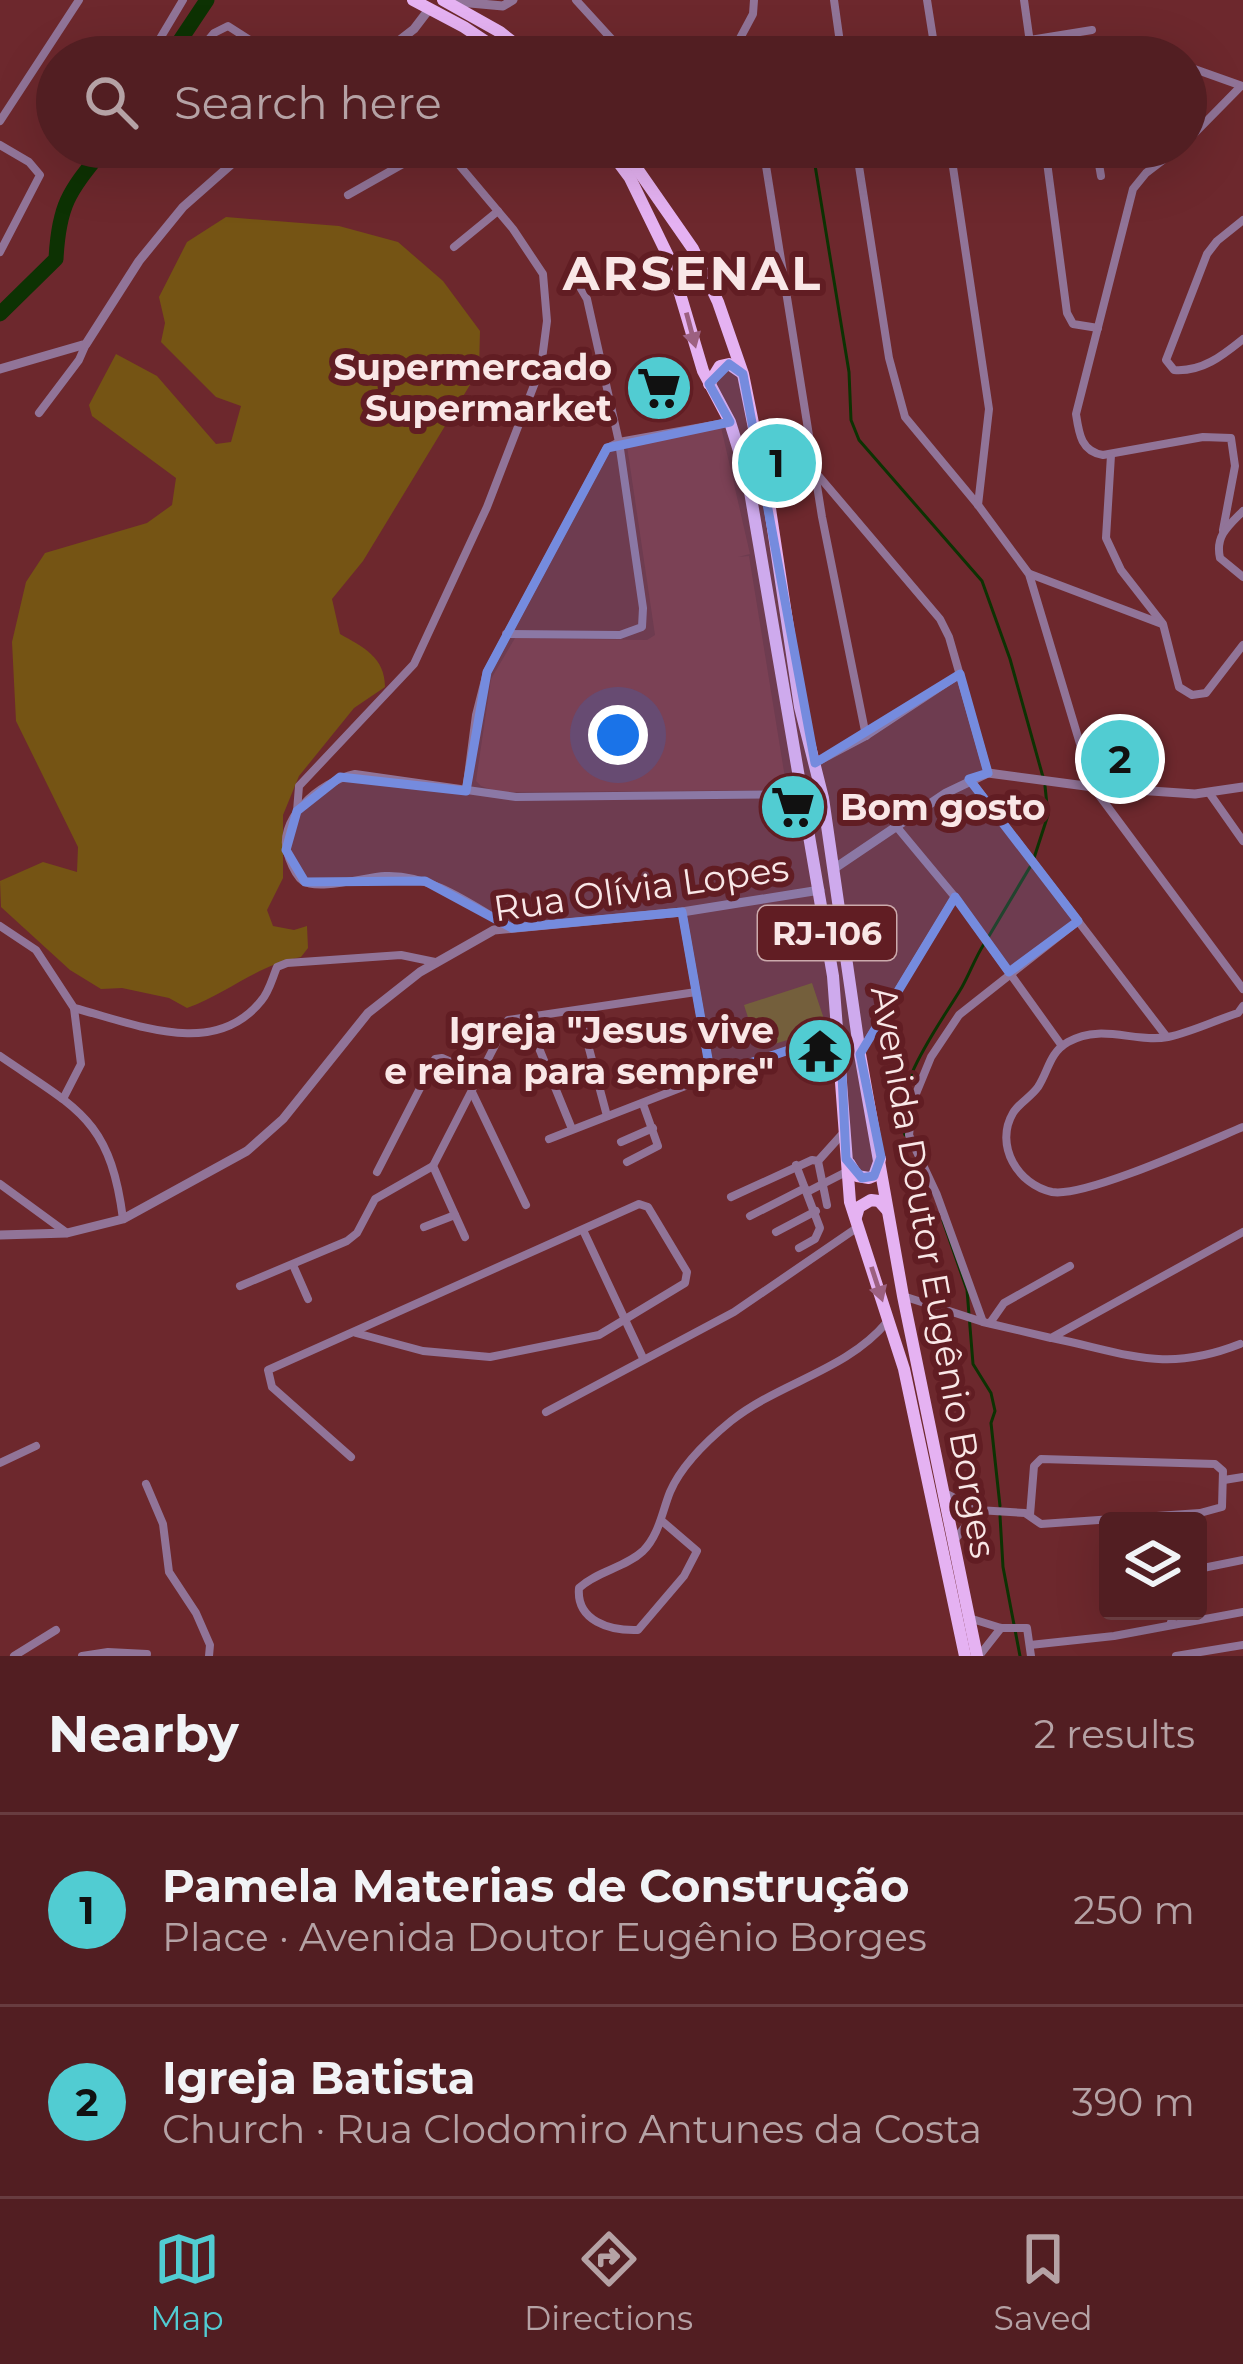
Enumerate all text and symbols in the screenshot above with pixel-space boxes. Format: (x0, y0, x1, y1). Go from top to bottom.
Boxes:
search box (36, 36, 1207, 168)
icon: search (78, 69, 144, 135)
text: Search here (174, 75, 442, 130)
district label: ARSENAL (562, 244, 823, 302)
one-way arrow (682, 311, 701, 348)
place label: Supermercado Supermarket (333, 345, 612, 430)
supermarket icon: Supermercado Supermarket (624, 353, 694, 423)
pin: 1 (738, 418, 816, 508)
your location (588, 705, 648, 765)
pin: 2 (1081, 714, 1159, 804)
supermarket icon: Bom gosto (758, 772, 828, 842)
place label: Bom gosto (840, 785, 1046, 829)
street label: Rua Olívia Lopes (491, 846, 791, 930)
road number: RJ-106 (758, 906, 896, 960)
street label: Avenida Doutor Eugênio Borges (862, 983, 1006, 1561)
place label: Igreja "Jesus vive e reina para sempre" (384, 1008, 774, 1093)
temple icon: Igreja "Jesus vive e reina para sempre" (785, 1016, 855, 1086)
one-way arrow (868, 1266, 887, 1303)
map controls (1099, 1512, 1207, 1620)
button: layers (1099, 1512, 1207, 1620)
text: Nearby (48, 1703, 239, 1765)
text: 2 results (1034, 1710, 1195, 1758)
text: Pamela Materias de Construção (162, 1858, 909, 1913)
text: 1 (79, 1886, 95, 1934)
text: 250 m (1073, 1886, 1195, 1934)
text: Place · Avenida Doutor Eugênio Borges (162, 1913, 927, 1961)
text: Igreja Batista (162, 2050, 475, 2105)
text: 2 (75, 2078, 99, 2126)
text: 390 m (1072, 2078, 1195, 2126)
text: Church · Rua Clodomiro Antunes da Costa (162, 2105, 982, 2153)
tab: Map (150, 2226, 224, 2338)
tab: Directions (524, 2226, 693, 2338)
tab: Saved (994, 2226, 1093, 2338)

